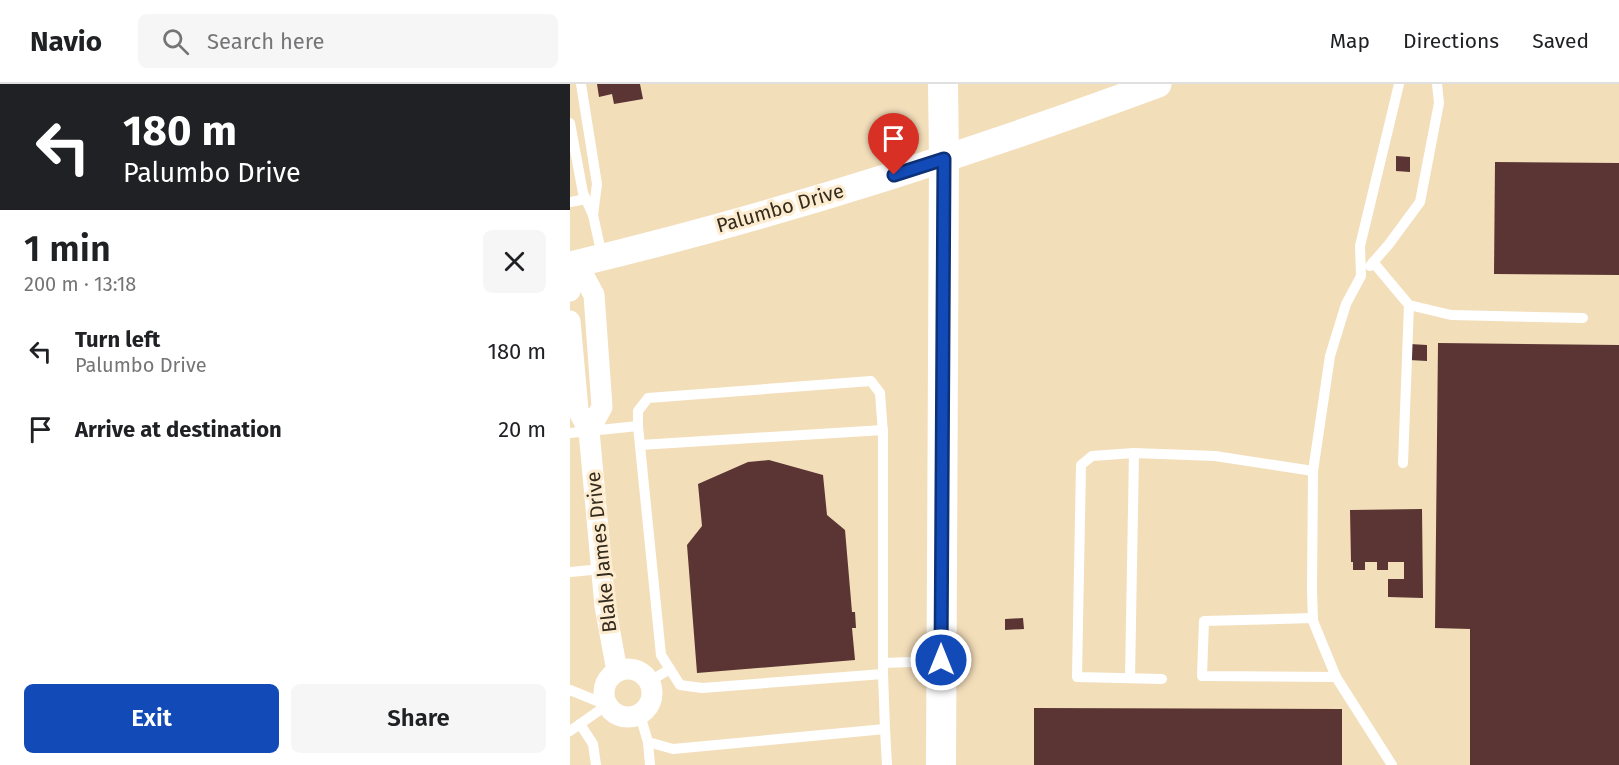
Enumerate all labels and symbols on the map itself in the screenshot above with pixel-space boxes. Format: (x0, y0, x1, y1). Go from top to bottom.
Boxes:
pin (868, 113, 919, 175)
street label: Palumbo Drive (713, 178, 847, 238)
street label: Blake James Drive (581, 470, 621, 634)
position arrow (909, 628, 973, 692)

